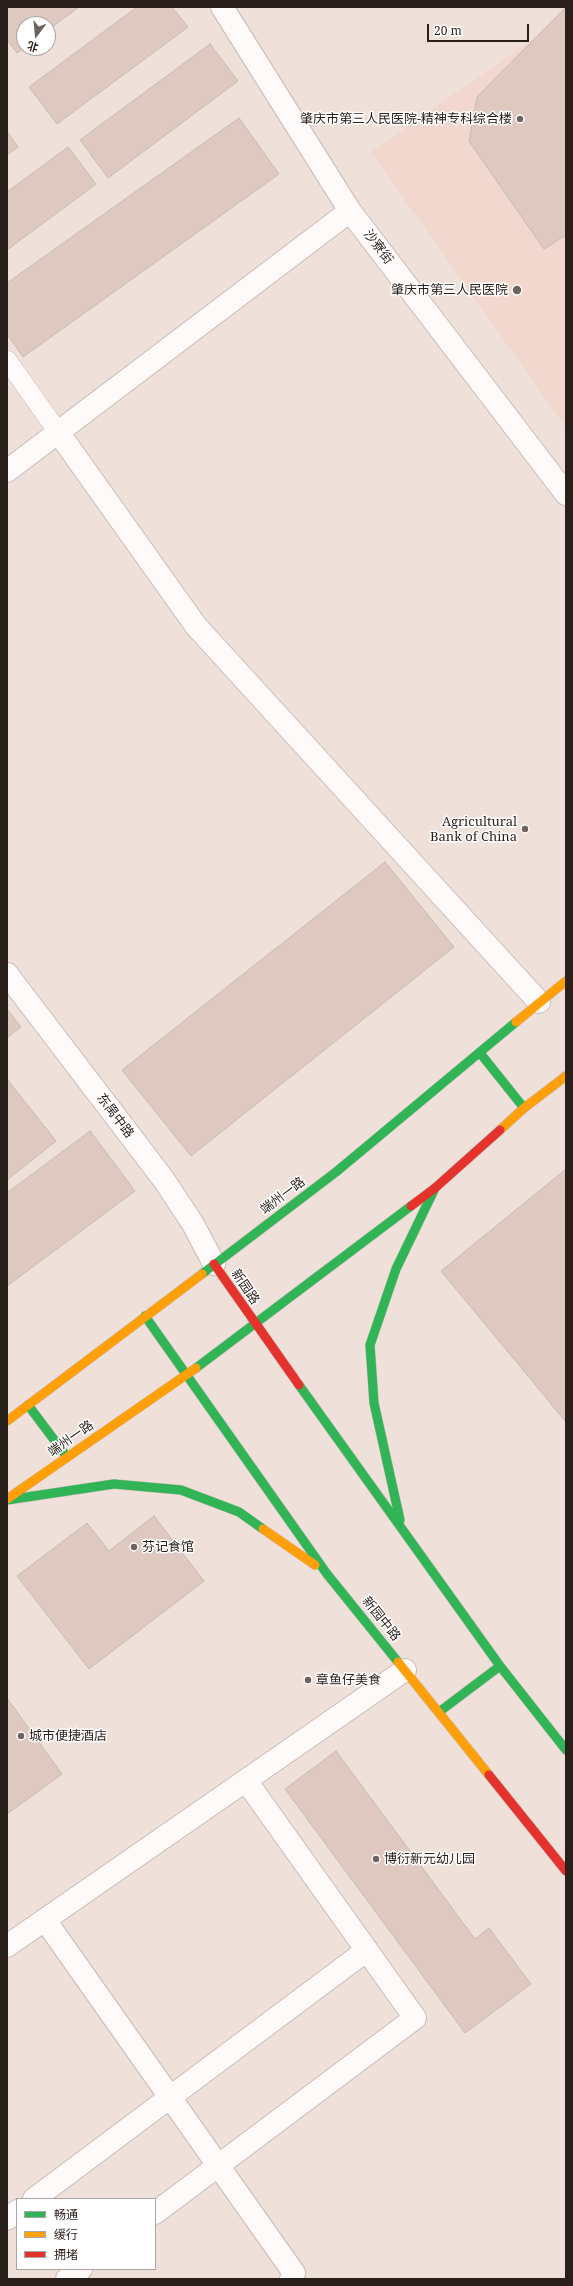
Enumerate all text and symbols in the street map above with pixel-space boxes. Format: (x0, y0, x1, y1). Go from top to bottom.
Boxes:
north arrow (16, 16, 56, 56)
scale bar (429, 16, 531, 42)
text: 20 m (434, 22, 462, 39)
text: 北 (25, 38, 40, 56)
place label: 肇庆市第三人民医院-精神专科综合楼 (300, 111, 512, 127)
marker: 肇庆市第三人民医院-精神专科综合楼 (515, 114, 525, 124)
street label: 沙寮街 (360, 227, 396, 267)
place label: 肇庆市第三人民医院 (391, 282, 508, 298)
marker: 肇庆市第三人民医院 (511, 284, 523, 296)
place label: Agricultural Bank of China (430, 814, 517, 845)
marker: Agricultural Bank of China (520, 824, 530, 834)
street label: 东禺中路 (93, 1091, 137, 1141)
street label: 端州一路 (258, 1174, 308, 1218)
street label: 新园路 (228, 1266, 262, 1308)
street label: 端州一路 (45, 1418, 97, 1460)
place label: 芬记食馆 (142, 1539, 194, 1555)
marker: 芬记食馆 (129, 1542, 139, 1552)
street label: 新园中路 (359, 1594, 403, 1644)
place label: 章鱼仔美食 (316, 1672, 381, 1688)
marker: 章鱼仔美食 (303, 1675, 313, 1685)
place label: 城市便捷酒店 (29, 1728, 107, 1744)
marker: 城市便捷酒店 (16, 1731, 26, 1741)
place label: 博衍新元幼儿园 (384, 1851, 475, 1867)
marker: 博衍新元幼儿园 (371, 1854, 381, 1864)
legend (16, 2198, 156, 2270)
text: 畅通 (54, 2206, 78, 2223)
text: 缓行 (54, 2226, 78, 2243)
text: 拥堵 (54, 2246, 78, 2263)

